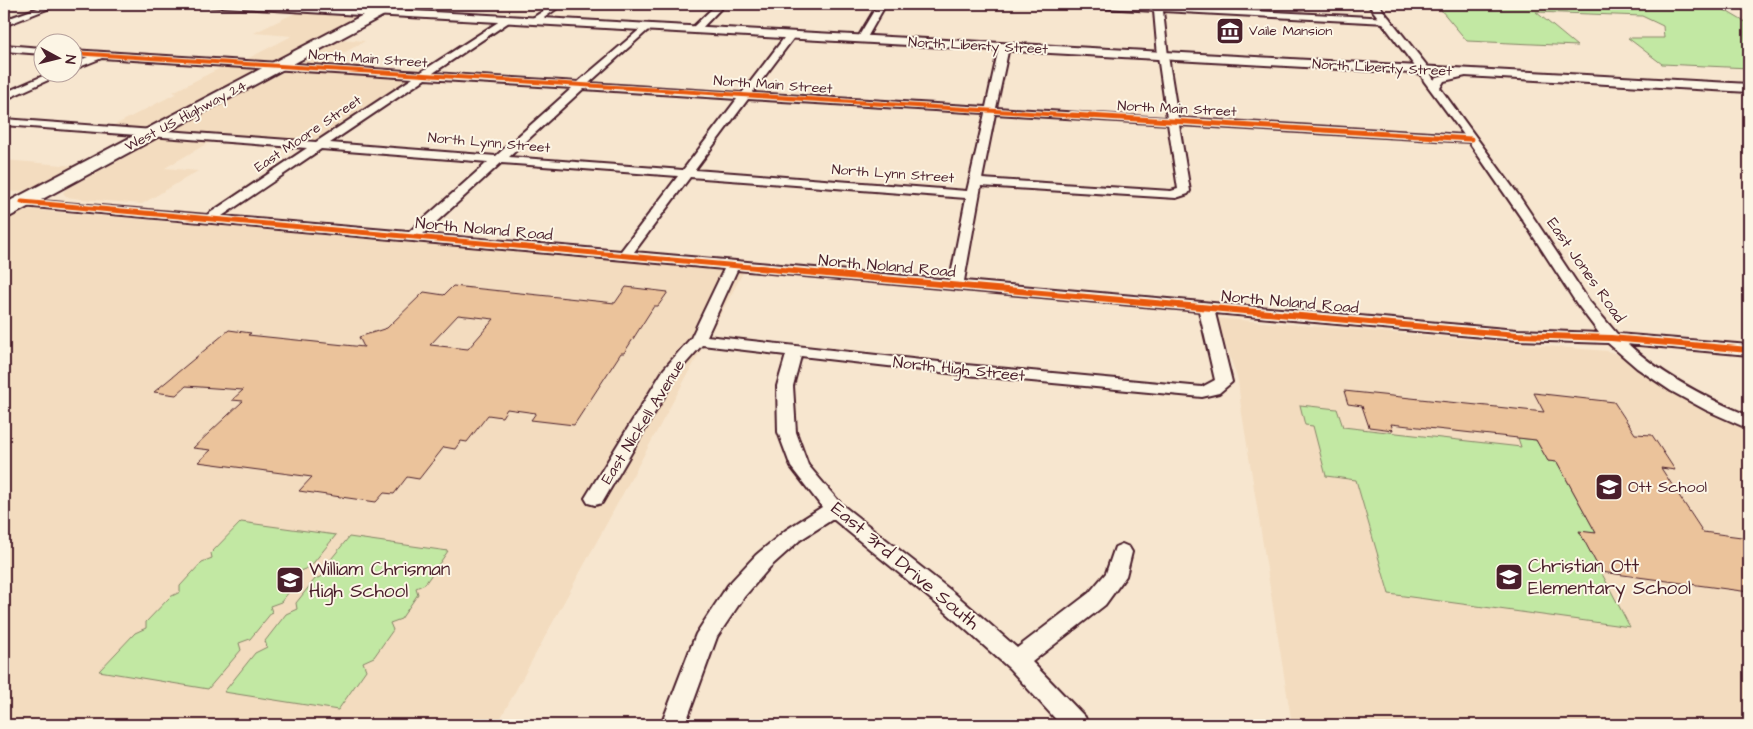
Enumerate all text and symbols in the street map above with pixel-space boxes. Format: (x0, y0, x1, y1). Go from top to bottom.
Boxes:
museum icon: Vaile Mansion (1215, 16, 1245, 46)
place label: Vaile Mansion (1249, 21, 1332, 41)
north arrow (32, 32, 82, 82)
street label: North Liberty Street (908, 32, 1049, 60)
street label: North Main Street (308, 45, 428, 73)
text: N (59, 54, 80, 65)
street label: North Liberty Street (1312, 54, 1453, 82)
street label: North Main Street (713, 71, 833, 99)
street label: West US Highway 24 (121, 75, 251, 157)
street label: East Moore Street (251, 91, 366, 177)
street label: North Main Street (1117, 96, 1237, 122)
street label: North Lynn Street (427, 128, 551, 158)
street label: North Lynn Street (831, 160, 955, 188)
street label: North Noland Road (414, 212, 554, 246)
street label: East Jones Road (1541, 213, 1631, 327)
street label: North Noland Road (817, 249, 957, 283)
street label: North Noland Road (1220, 285, 1360, 319)
street label: North High Street (892, 351, 1027, 388)
street label: East Nickell Avenue (596, 355, 690, 488)
school or university icon: Ott School (1594, 472, 1624, 502)
place label: Ott School (1628, 476, 1707, 498)
street label: East 3rd Drive South (825, 496, 985, 637)
place label: Christian Ott Elementary School (1528, 553, 1691, 603)
place label: William Chrisman High School (309, 556, 450, 606)
school or university icon: Christian Ott Elementary School (1494, 562, 1524, 592)
school or university icon: William Chrisman High School (275, 565, 305, 595)

